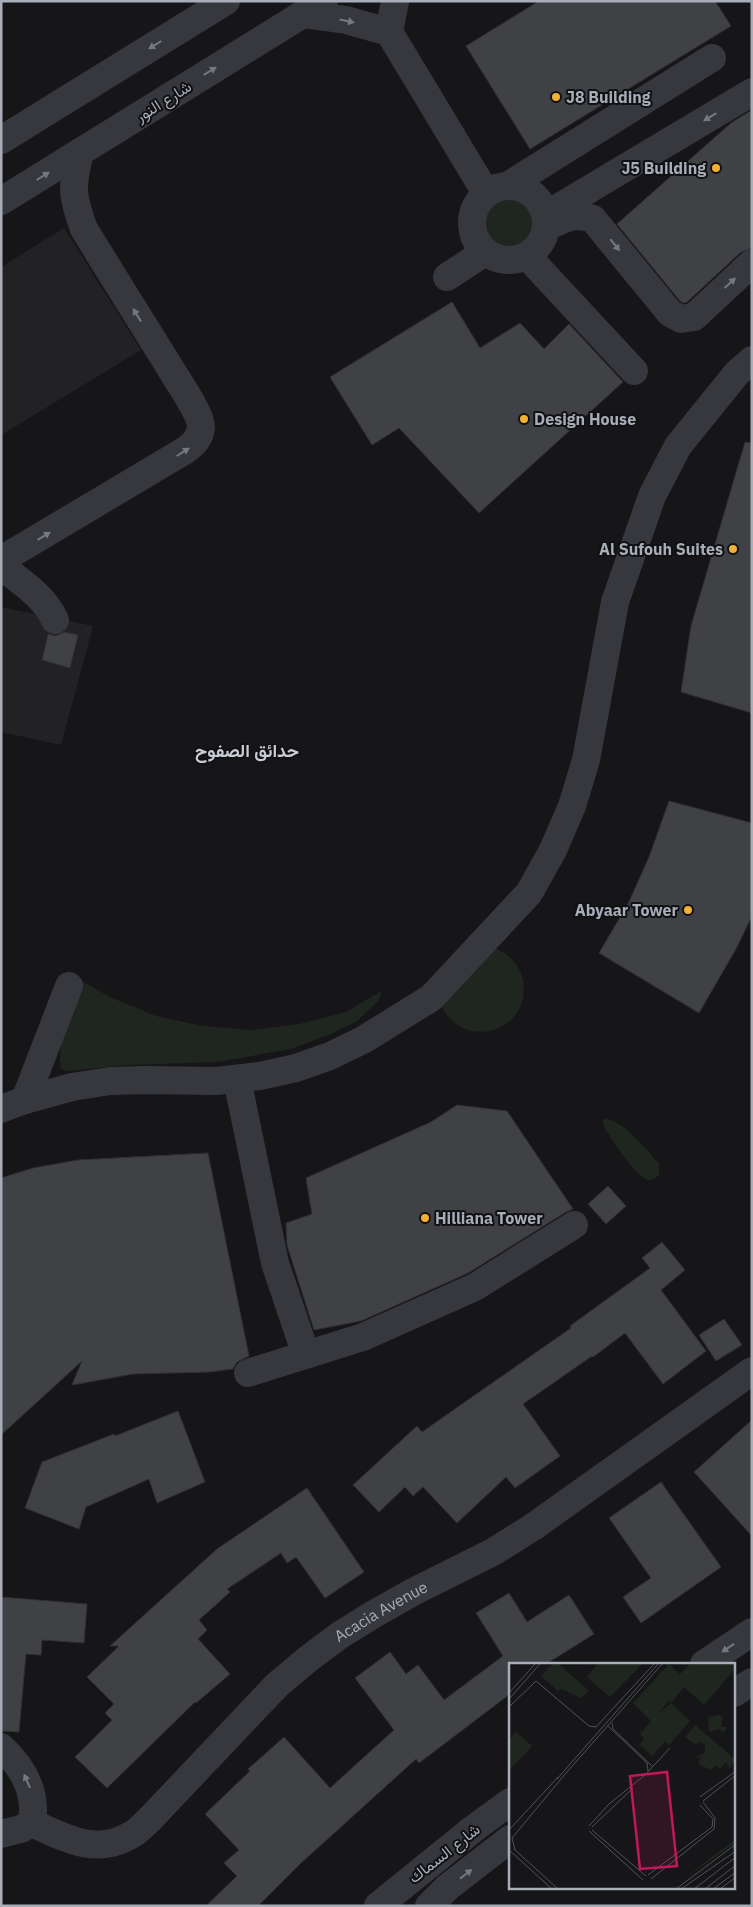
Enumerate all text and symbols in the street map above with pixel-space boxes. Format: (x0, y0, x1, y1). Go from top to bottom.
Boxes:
one-way arrow (339, 17, 355, 25)
one-way arrow (148, 41, 162, 50)
one-way arrow (204, 67, 217, 76)
street label: شارع النور (130, 76, 196, 128)
place label: J8 Building (566, 87, 651, 107)
marker: J8 Building (550, 91, 562, 103)
one-way arrow (703, 112, 716, 121)
place label: J5 Building (621, 158, 706, 178)
marker: J5 Building (710, 162, 722, 174)
one-way arrow (36, 171, 49, 180)
one-way arrow (609, 239, 620, 252)
one-way arrow (724, 277, 736, 289)
one-way arrow (133, 308, 142, 321)
place label: Design House (534, 409, 636, 429)
marker: Design House (518, 413, 530, 425)
one-way arrow (176, 447, 189, 457)
one-way arrow (37, 531, 50, 540)
place label: Al Sufouh Suites (599, 539, 723, 559)
marker: Al Sufouh Suites (727, 543, 739, 555)
district label: حدائق الصفوح (195, 739, 299, 763)
place label: Abyaar Tower (575, 900, 679, 920)
marker: Abyaar Tower (682, 904, 694, 916)
place label: Hilliana Tower (435, 1208, 543, 1228)
marker: Hilliana Tower (419, 1212, 431, 1224)
street label: Acacia Avenue (330, 1576, 431, 1646)
one-way arrow (721, 1643, 734, 1653)
inset map (509, 1663, 736, 1890)
one-way arrow (23, 1774, 31, 1788)
street label: شارع السماك (404, 1819, 485, 1889)
one-way arrow (459, 1869, 473, 1879)

